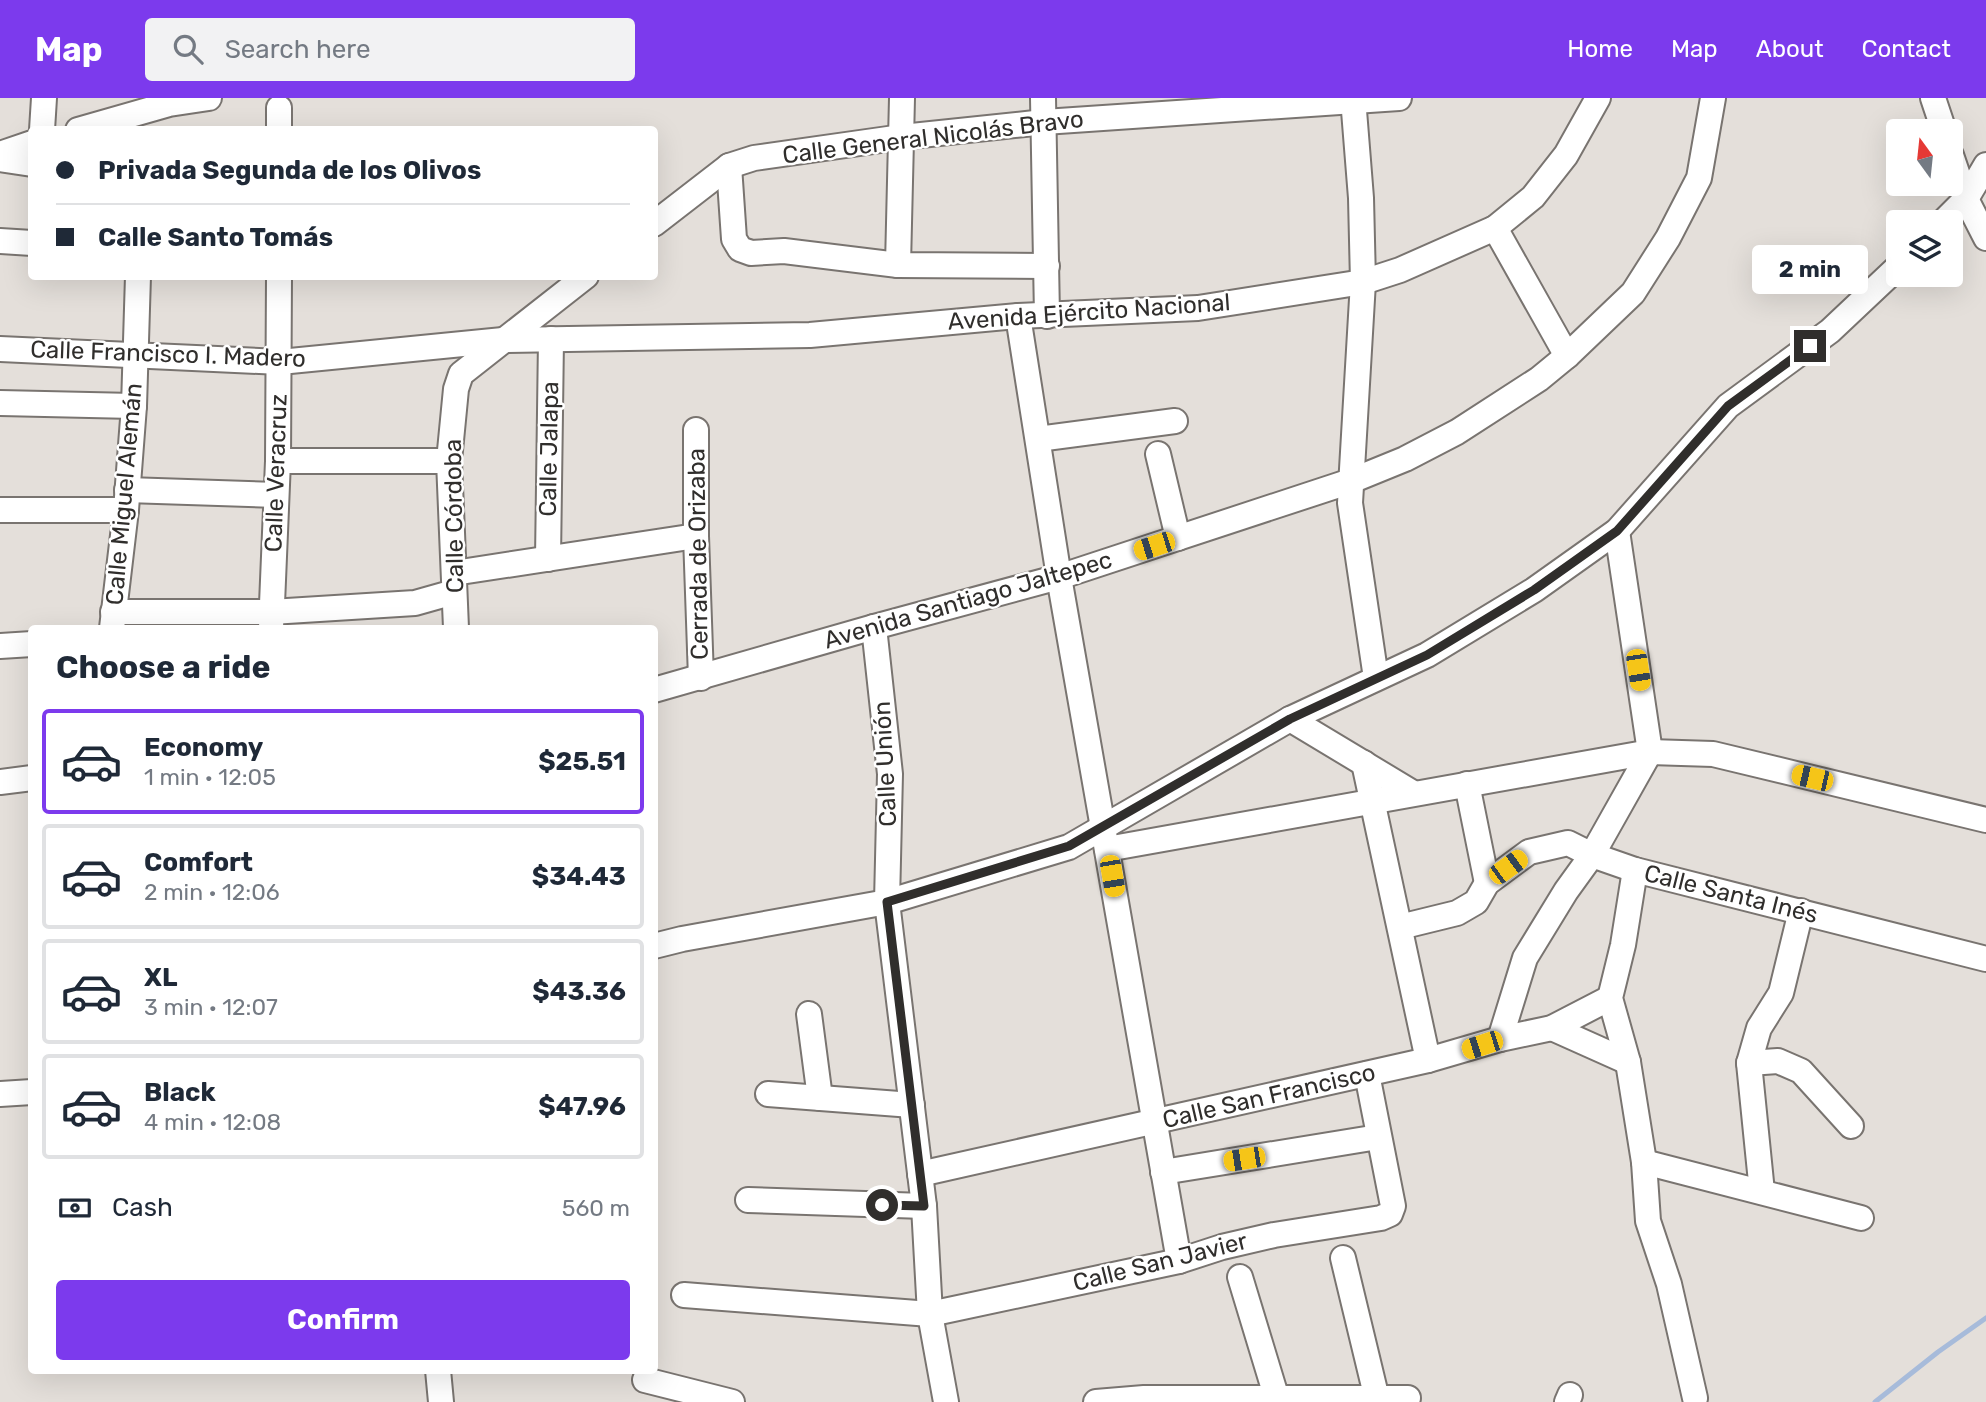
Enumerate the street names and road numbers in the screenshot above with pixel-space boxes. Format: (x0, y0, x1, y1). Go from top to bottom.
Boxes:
street label: Calle General Nicolás Bravo (781, 105, 1085, 169)
street label: Avenida Ejército Nacional (947, 288, 1231, 336)
street label: Calle Francisco I. Madero (30, 335, 306, 373)
street label: Calle Jalapa (534, 381, 564, 517)
street label: Calle Miguel Alemán (100, 382, 148, 606)
street label: Calle Veracruz (259, 393, 293, 553)
street label: Calle Córdoba (439, 439, 469, 593)
street label: Cerrada de Orizaba (682, 448, 714, 660)
street label: Avenida Santiago Jaltepec (821, 545, 1115, 655)
street label: Calle Unión (868, 700, 902, 828)
street label: Calle Santa Inés (1641, 859, 1821, 929)
street label: Calle San Francisco (1160, 1058, 1378, 1134)
street label: Calle San Javier (1070, 1227, 1250, 1297)

